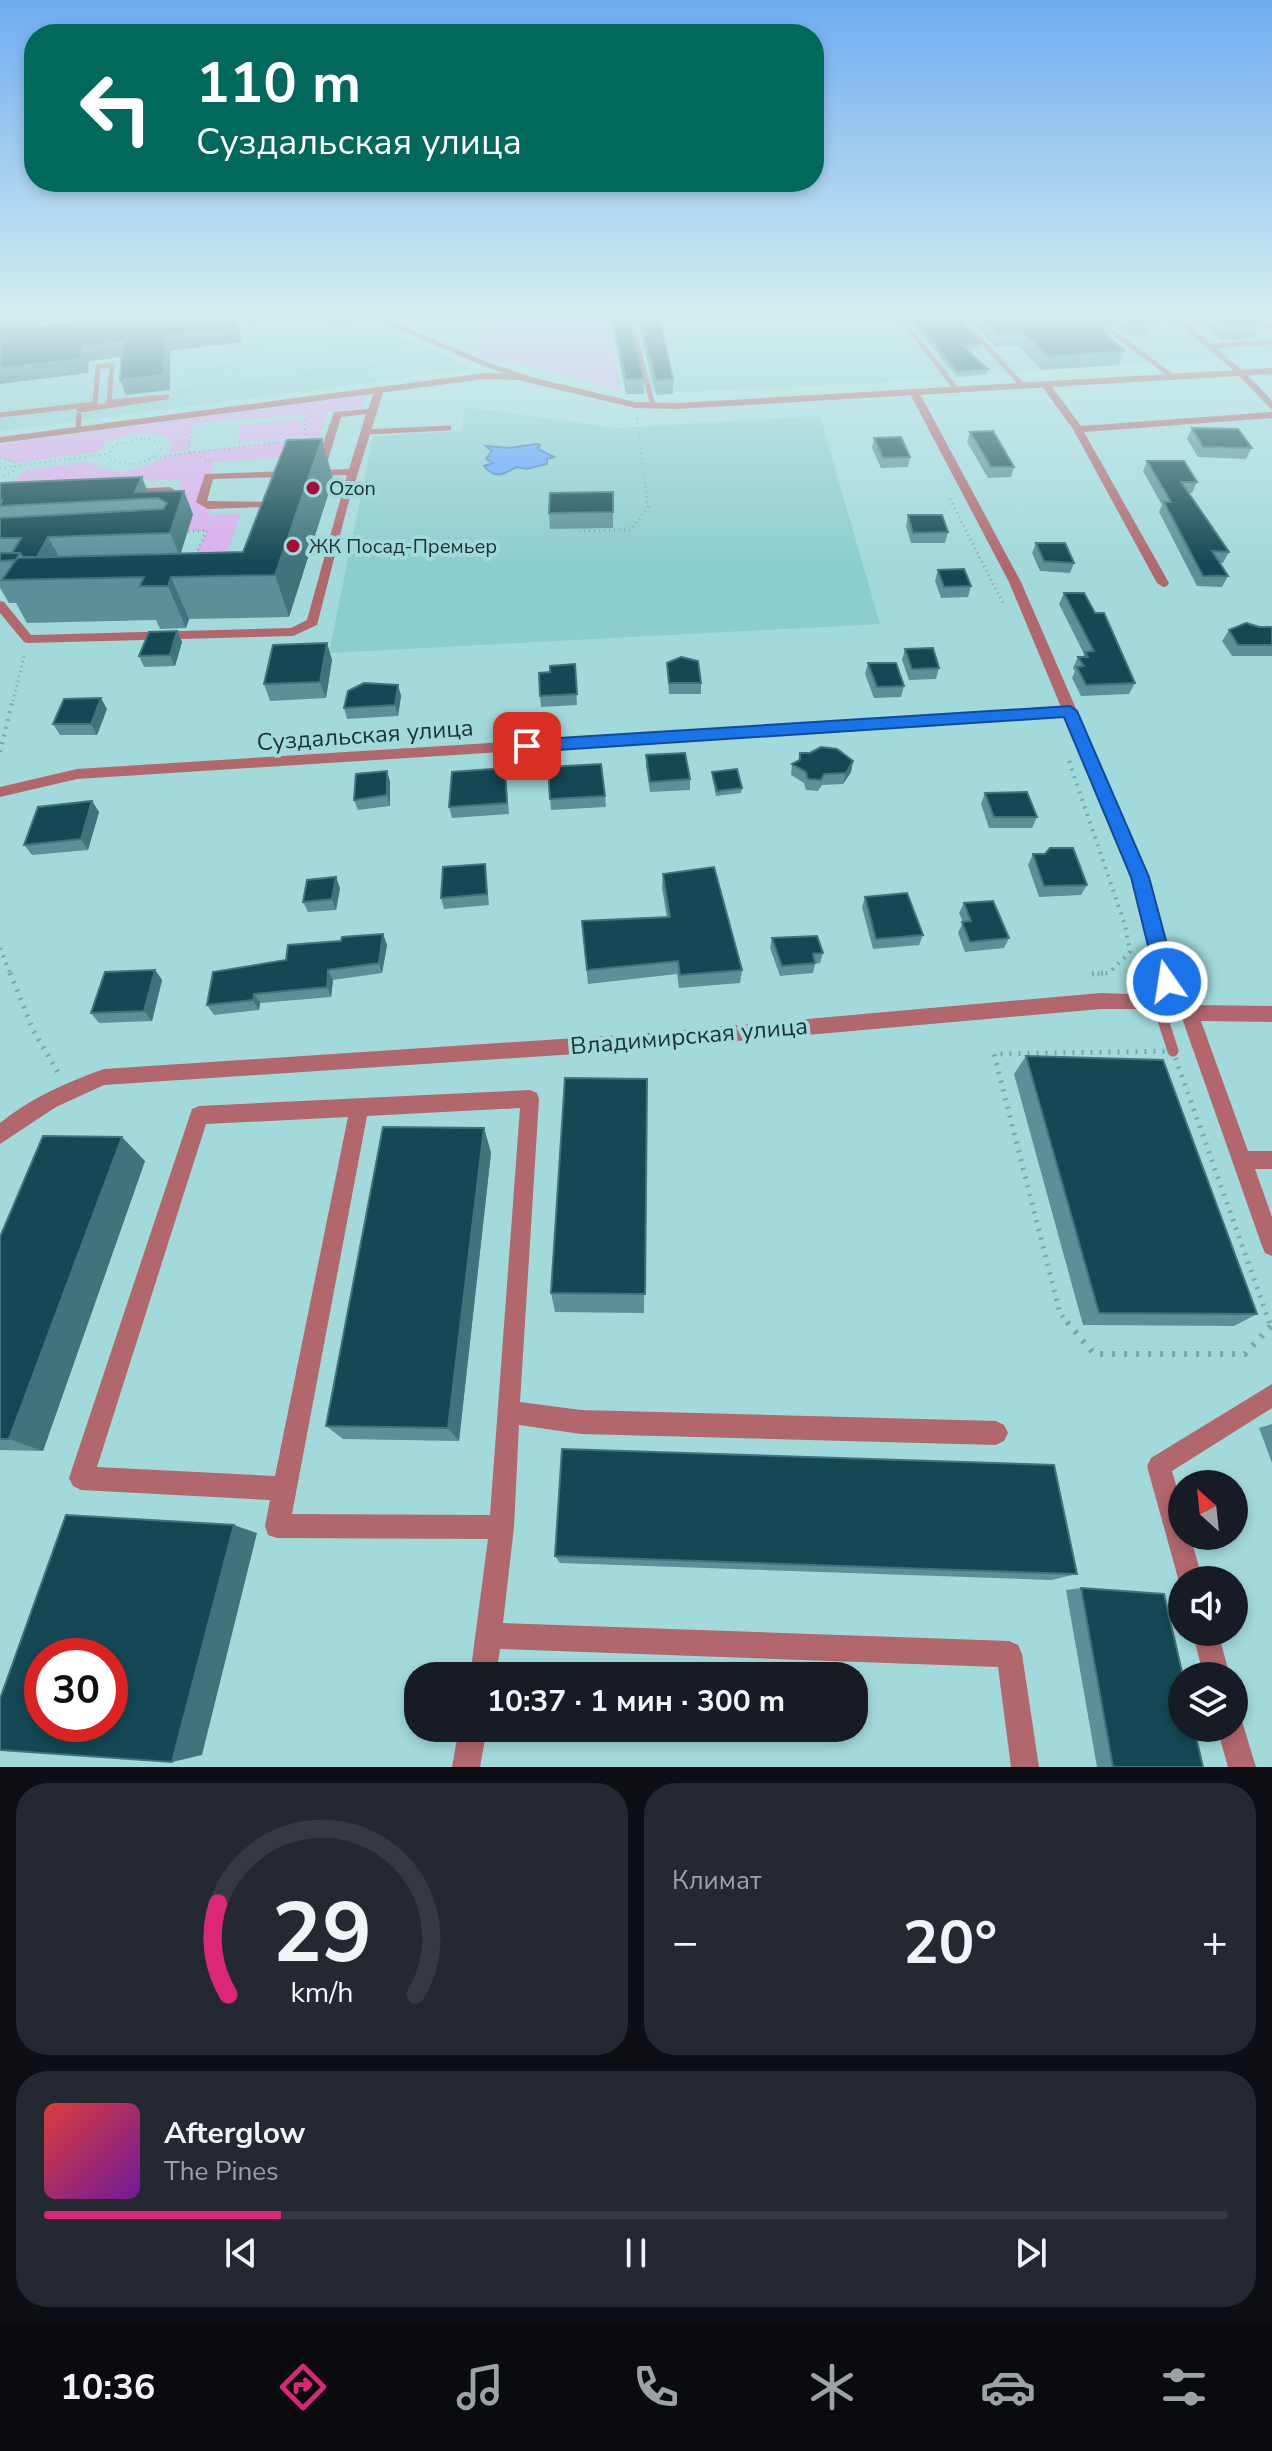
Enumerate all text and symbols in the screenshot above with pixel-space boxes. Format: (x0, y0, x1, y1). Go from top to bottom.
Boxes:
text: 110 m (196, 45, 361, 122)
icon: left (64, 56, 168, 160)
text: Суздальская улица (196, 118, 522, 167)
place label: Ozon (329, 475, 376, 502)
marker: Ozon (304, 479, 322, 497)
place label: ЖК Посад-Премьер (309, 533, 497, 560)
marker: ЖК Посад-Премьер (284, 537, 302, 555)
street label: Суздальская улица (256, 711, 474, 759)
pin (493, 712, 561, 780)
icon: arrive (505, 724, 549, 768)
position arrow (1125, 940, 1209, 1024)
street label: Владимирская улица (569, 1010, 809, 1062)
north arrow (1168, 1470, 1248, 1550)
map controls (1168, 1470, 1248, 1742)
button: sound (1168, 1566, 1248, 1646)
speed limit sign: 30 (24, 1638, 128, 1742)
button: layers (1168, 1662, 1248, 1742)
text: 10:37 · 1 мин · 300 m (487, 1681, 785, 1722)
text: Климат (672, 1863, 761, 1898)
text: 29 (272, 1877, 372, 1990)
text: 20° (903, 1902, 997, 1984)
text: − (672, 1913, 698, 1973)
text: + (1202, 1913, 1228, 1973)
text: km/h (291, 1973, 353, 2012)
text: Afterglow (164, 2113, 305, 2154)
text: The Pines (164, 2154, 279, 2189)
icon: previous (219, 2231, 263, 2275)
icon: pause (614, 2231, 658, 2275)
icon: next (1009, 2231, 1053, 2275)
icon: directions (275, 2359, 331, 2415)
icon: music (452, 2359, 508, 2415)
icon: phone (628, 2359, 684, 2415)
icon: climate (804, 2359, 860, 2415)
icon: car (980, 2359, 1036, 2415)
icon: filters (1156, 2359, 1212, 2415)
text: 10:36 (60, 2363, 155, 2412)

